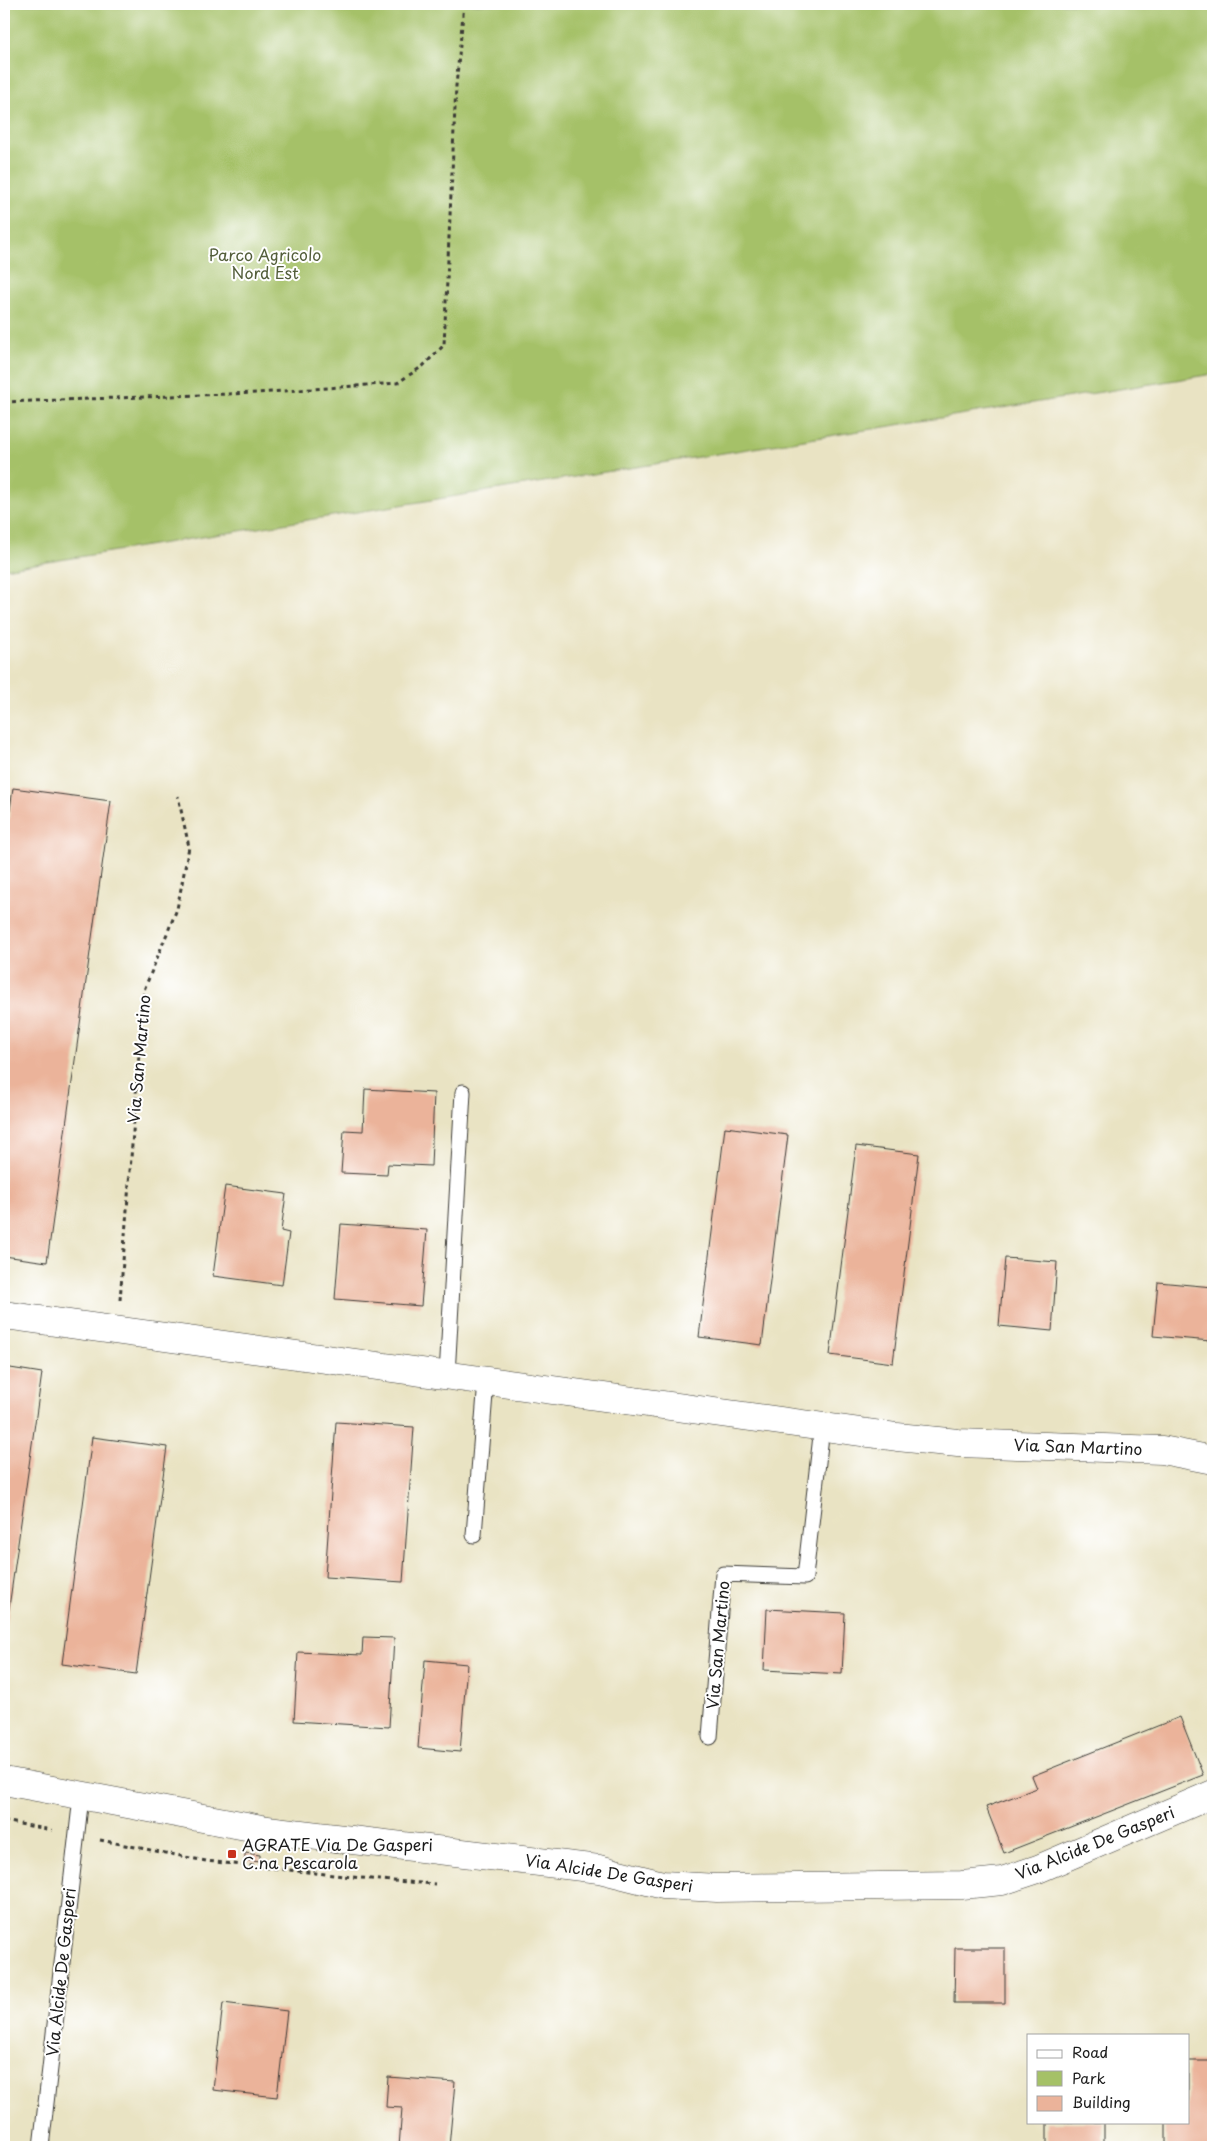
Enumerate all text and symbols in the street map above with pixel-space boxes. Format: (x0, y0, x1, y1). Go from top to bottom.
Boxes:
park label: Parco Agricolo Nord Est (209, 242, 321, 284)
street label: Via San Martino (120, 994, 156, 1124)
street label: Via San Martino (1013, 1432, 1143, 1460)
street label: Via San Martino (699, 1580, 735, 1710)
street label: Via Alcide De Gasperi (1011, 1799, 1178, 1885)
place label: AGRATE Via De Gasperi C.na Pescarola (242, 1832, 433, 1874)
street label: Via Alcide De Gasperi (523, 1847, 695, 1897)
marker: AGRATE Via De Gasperi C.na Pescarola (226, 1848, 238, 1860)
street label: Via Alcide De Gasperi (39, 1886, 81, 2058)
legend (1027, 2034, 1190, 2124)
text: Road (1072, 2040, 1108, 2063)
text: Park (1072, 2066, 1106, 2089)
text: Building (1072, 2090, 1131, 2113)

